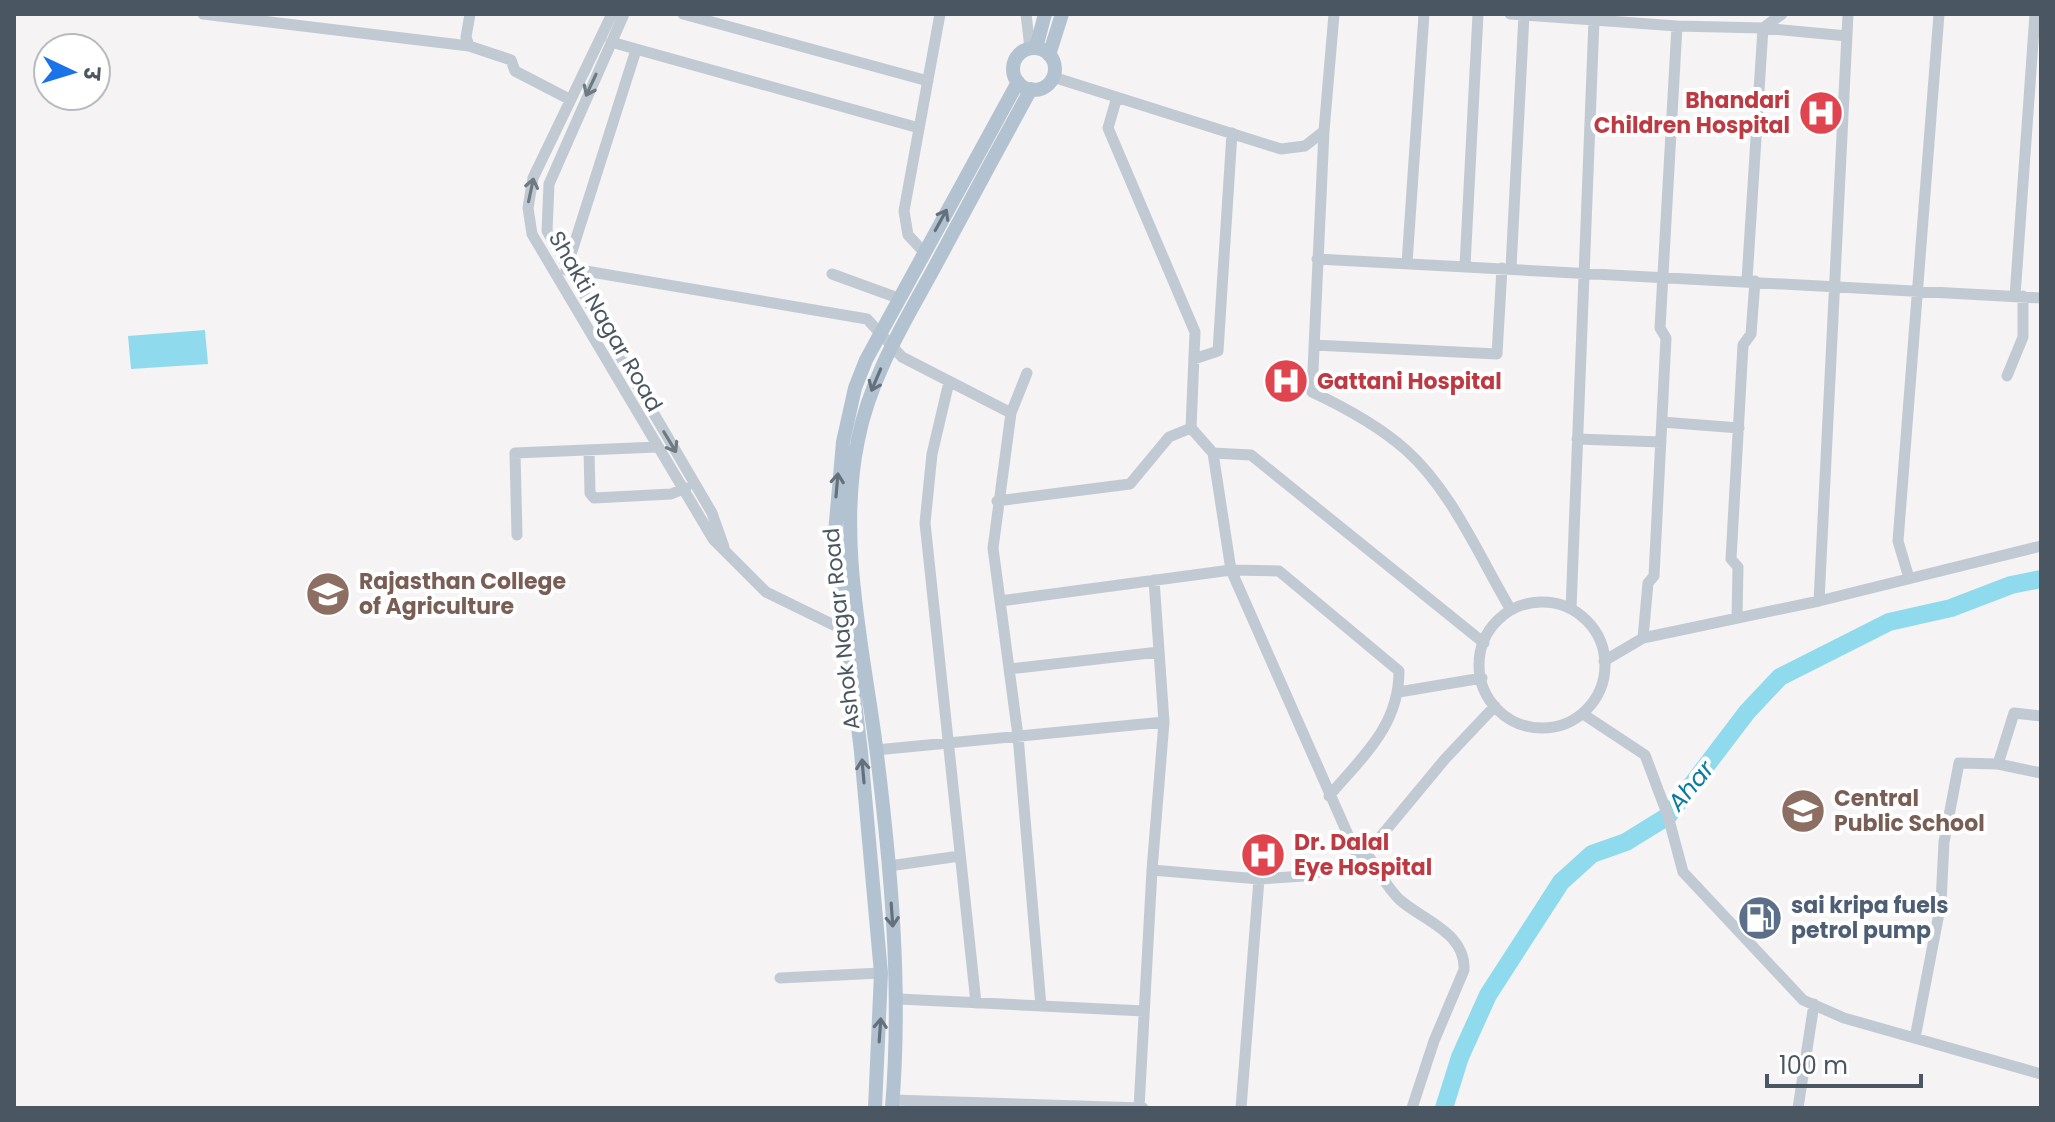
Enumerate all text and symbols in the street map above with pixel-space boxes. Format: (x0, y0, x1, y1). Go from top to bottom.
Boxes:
north arrow (32, 32, 112, 112)
text: उ (76, 65, 107, 81)
one-way arrow (583, 72, 598, 96)
place label: Bhandari Children Hospital (1594, 85, 1790, 141)
hospital icon: Bhandari Children Hospital (1797, 89, 1845, 137)
one-way arrow (524, 177, 539, 203)
one-way arrow (934, 208, 950, 232)
street label: Shakti Nagar Road (541, 225, 670, 417)
hospital icon: Gattani Hospital (1262, 357, 1310, 405)
place label: Gattani Hospital (1317, 366, 1502, 397)
one-way arrow (867, 367, 882, 392)
one-way arrow (662, 430, 678, 453)
one-way arrow (830, 472, 845, 499)
street label: Ashok Nagar Road (815, 526, 868, 732)
place label: Rajasthan College of Agriculture (359, 566, 566, 622)
school or university icon: Rajasthan College of Agriculture (304, 570, 352, 618)
water label: Ahar (1659, 753, 1722, 819)
one-way arrow (855, 758, 870, 785)
place label: Central Public School (1834, 783, 1985, 839)
school or university icon: Central Public School (1779, 787, 1827, 835)
place label: Dr. Dalal Eye Hospital (1294, 827, 1432, 883)
hospital icon: Dr. Dalal Eye Hospital (1239, 831, 1287, 879)
place label: sai kripa fuels petrol pump (1791, 890, 1948, 946)
fuel station icon: sai kripa fuels petrol pump (1736, 894, 1784, 942)
one-way arrow (885, 901, 900, 928)
one-way arrow (873, 1017, 888, 1044)
scale bar (1767, 1038, 1921, 1088)
text: 100 m (1779, 1049, 1848, 1082)

